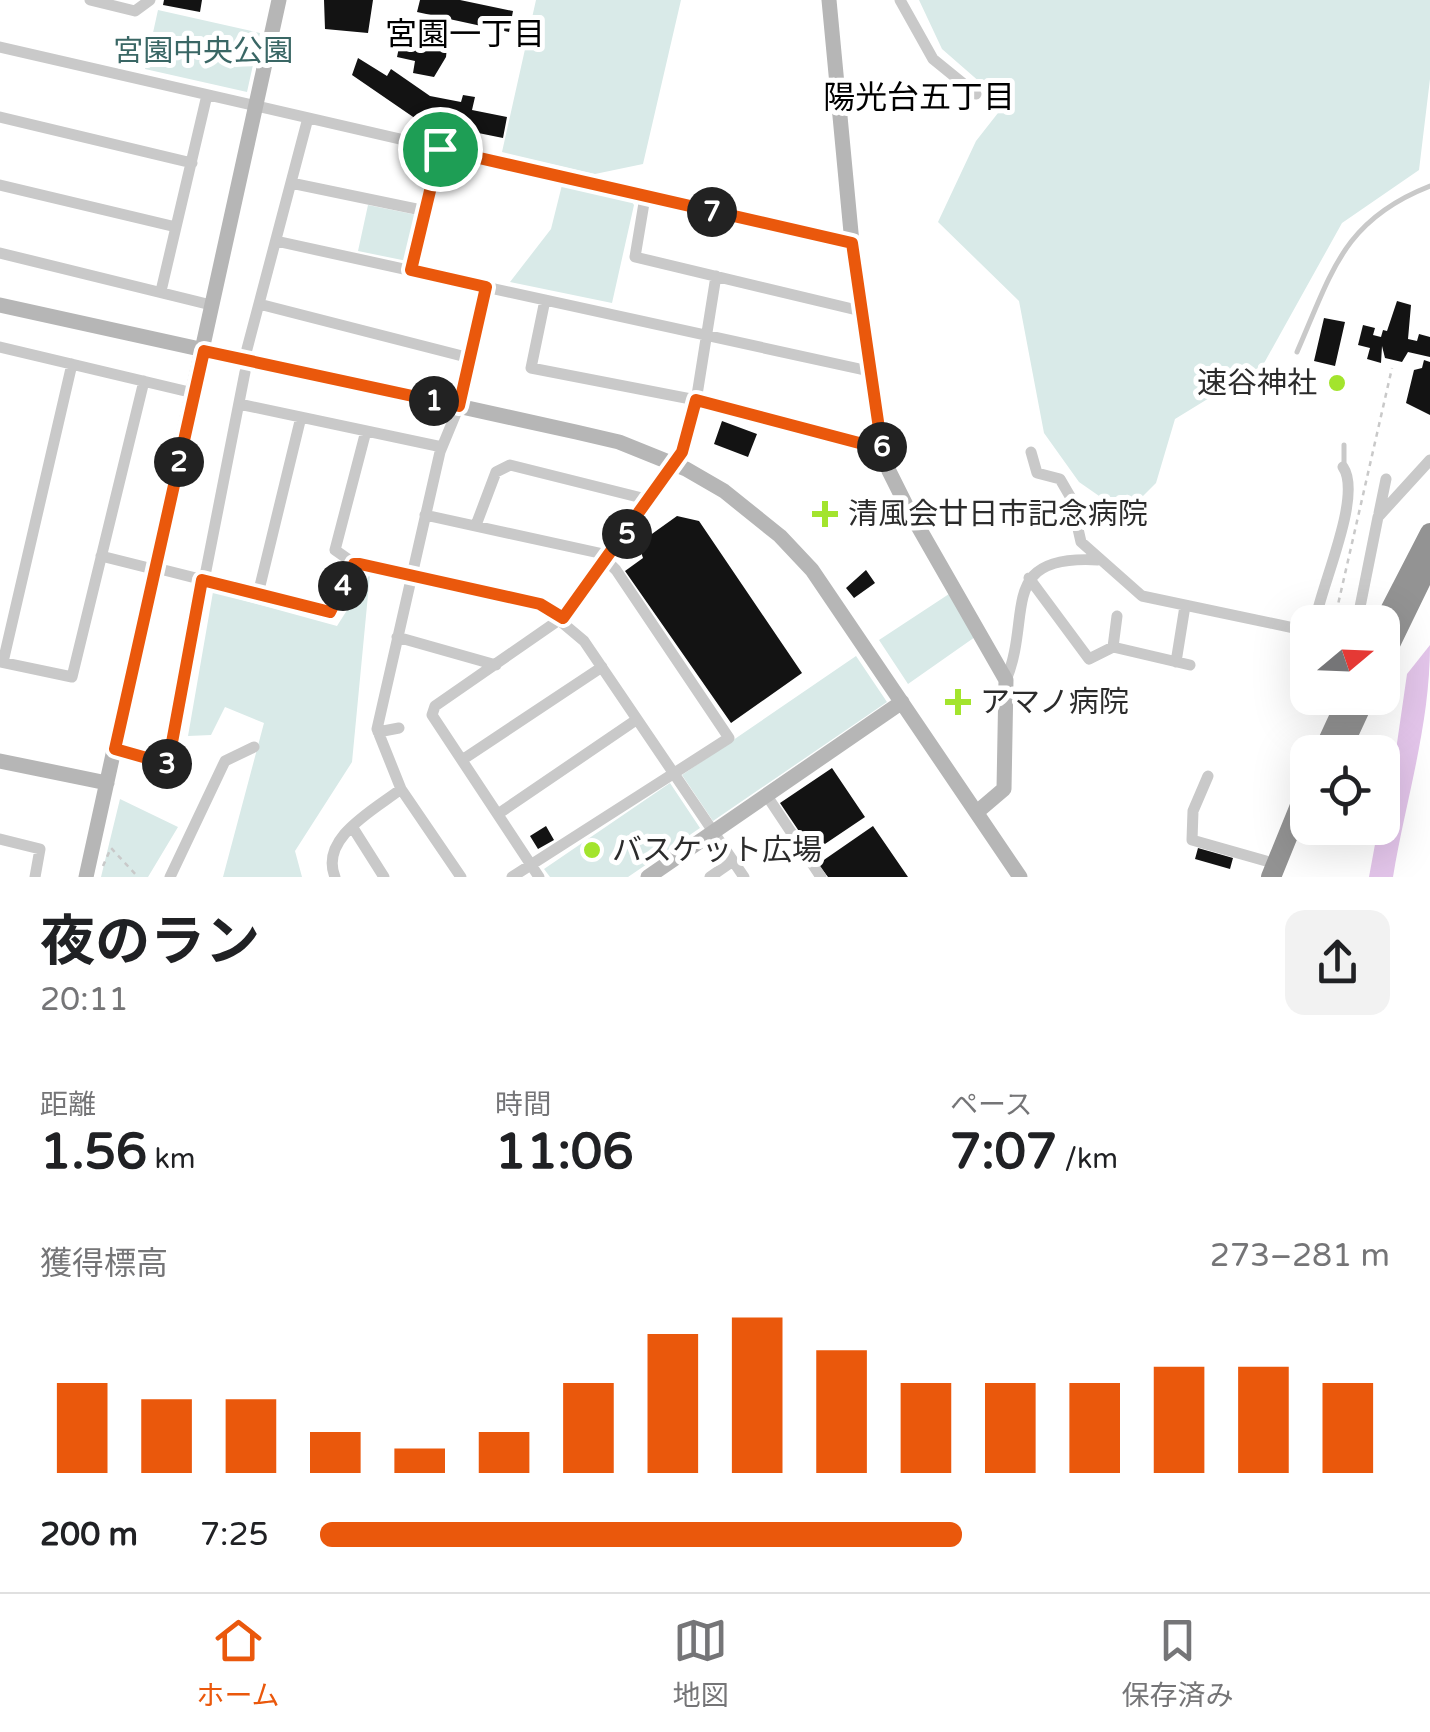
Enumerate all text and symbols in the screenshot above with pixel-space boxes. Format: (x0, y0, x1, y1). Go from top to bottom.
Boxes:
district label: 宮園一丁目 (385, 16, 545, 54)
park label: 宮園中央公園 (113, 33, 293, 70)
district label: 陽光台五丁目 (823, 79, 1015, 117)
pin (398, 107, 483, 192)
icon: arrive (413, 122, 468, 177)
pin: 7 (687, 187, 737, 237)
text: 7 (703, 195, 721, 229)
place label: 速谷神社 (1197, 365, 1317, 402)
marker: 速谷神社 (1326, 372, 1348, 394)
pin: 1 (409, 376, 459, 426)
text: 1 (425, 384, 443, 418)
pin: 6 (857, 422, 907, 472)
text: 6 (873, 430, 891, 464)
pin: 2 (154, 437, 204, 487)
text: 2 (170, 445, 188, 479)
place label: 清風会廿日市記念病院 (848, 496, 1148, 533)
marker: 清風会廿日市記念病院 (812, 501, 838, 527)
pin: 5 (602, 509, 652, 559)
text: 5 (618, 517, 636, 551)
pin: 4 (318, 561, 368, 611)
text: 4 (334, 569, 352, 603)
north arrow (1290, 605, 1400, 715)
map controls (1290, 605, 1400, 845)
place label: アマノ病院 (980, 684, 1129, 721)
marker: アマノ病院 (945, 689, 971, 715)
button: locate (1290, 735, 1400, 845)
pin: 3 (142, 739, 192, 789)
text: 3 (158, 747, 176, 781)
place label: バスケット広場 (612, 832, 822, 869)
marker: バスケット広場 (581, 839, 603, 861)
text: 夜のラン (40, 910, 260, 976)
button: share (1285, 910, 1390, 1015)
text: 20:11 (40, 981, 129, 1019)
text: 距離 (40, 1088, 96, 1122)
text: 時間 (495, 1088, 551, 1122)
text: ペース (950, 1088, 1033, 1122)
text: 1.56 (40, 1122, 147, 1182)
text: 11:06 (495, 1122, 634, 1182)
text: 7:07 (950, 1122, 1057, 1182)
text: km (147, 1142, 195, 1176)
text: /km (1057, 1142, 1118, 1176)
text: 273–281 m (1210, 1237, 1390, 1275)
text: 獲得標高 (40, 1245, 168, 1283)
text: 200 m (40, 1516, 138, 1554)
text: 7:25 (200, 1516, 269, 1554)
tab: ホーム (196, 1613, 280, 1713)
tab: 地図 (673, 1613, 729, 1713)
tab: 保存済み (1121, 1613, 1234, 1713)

